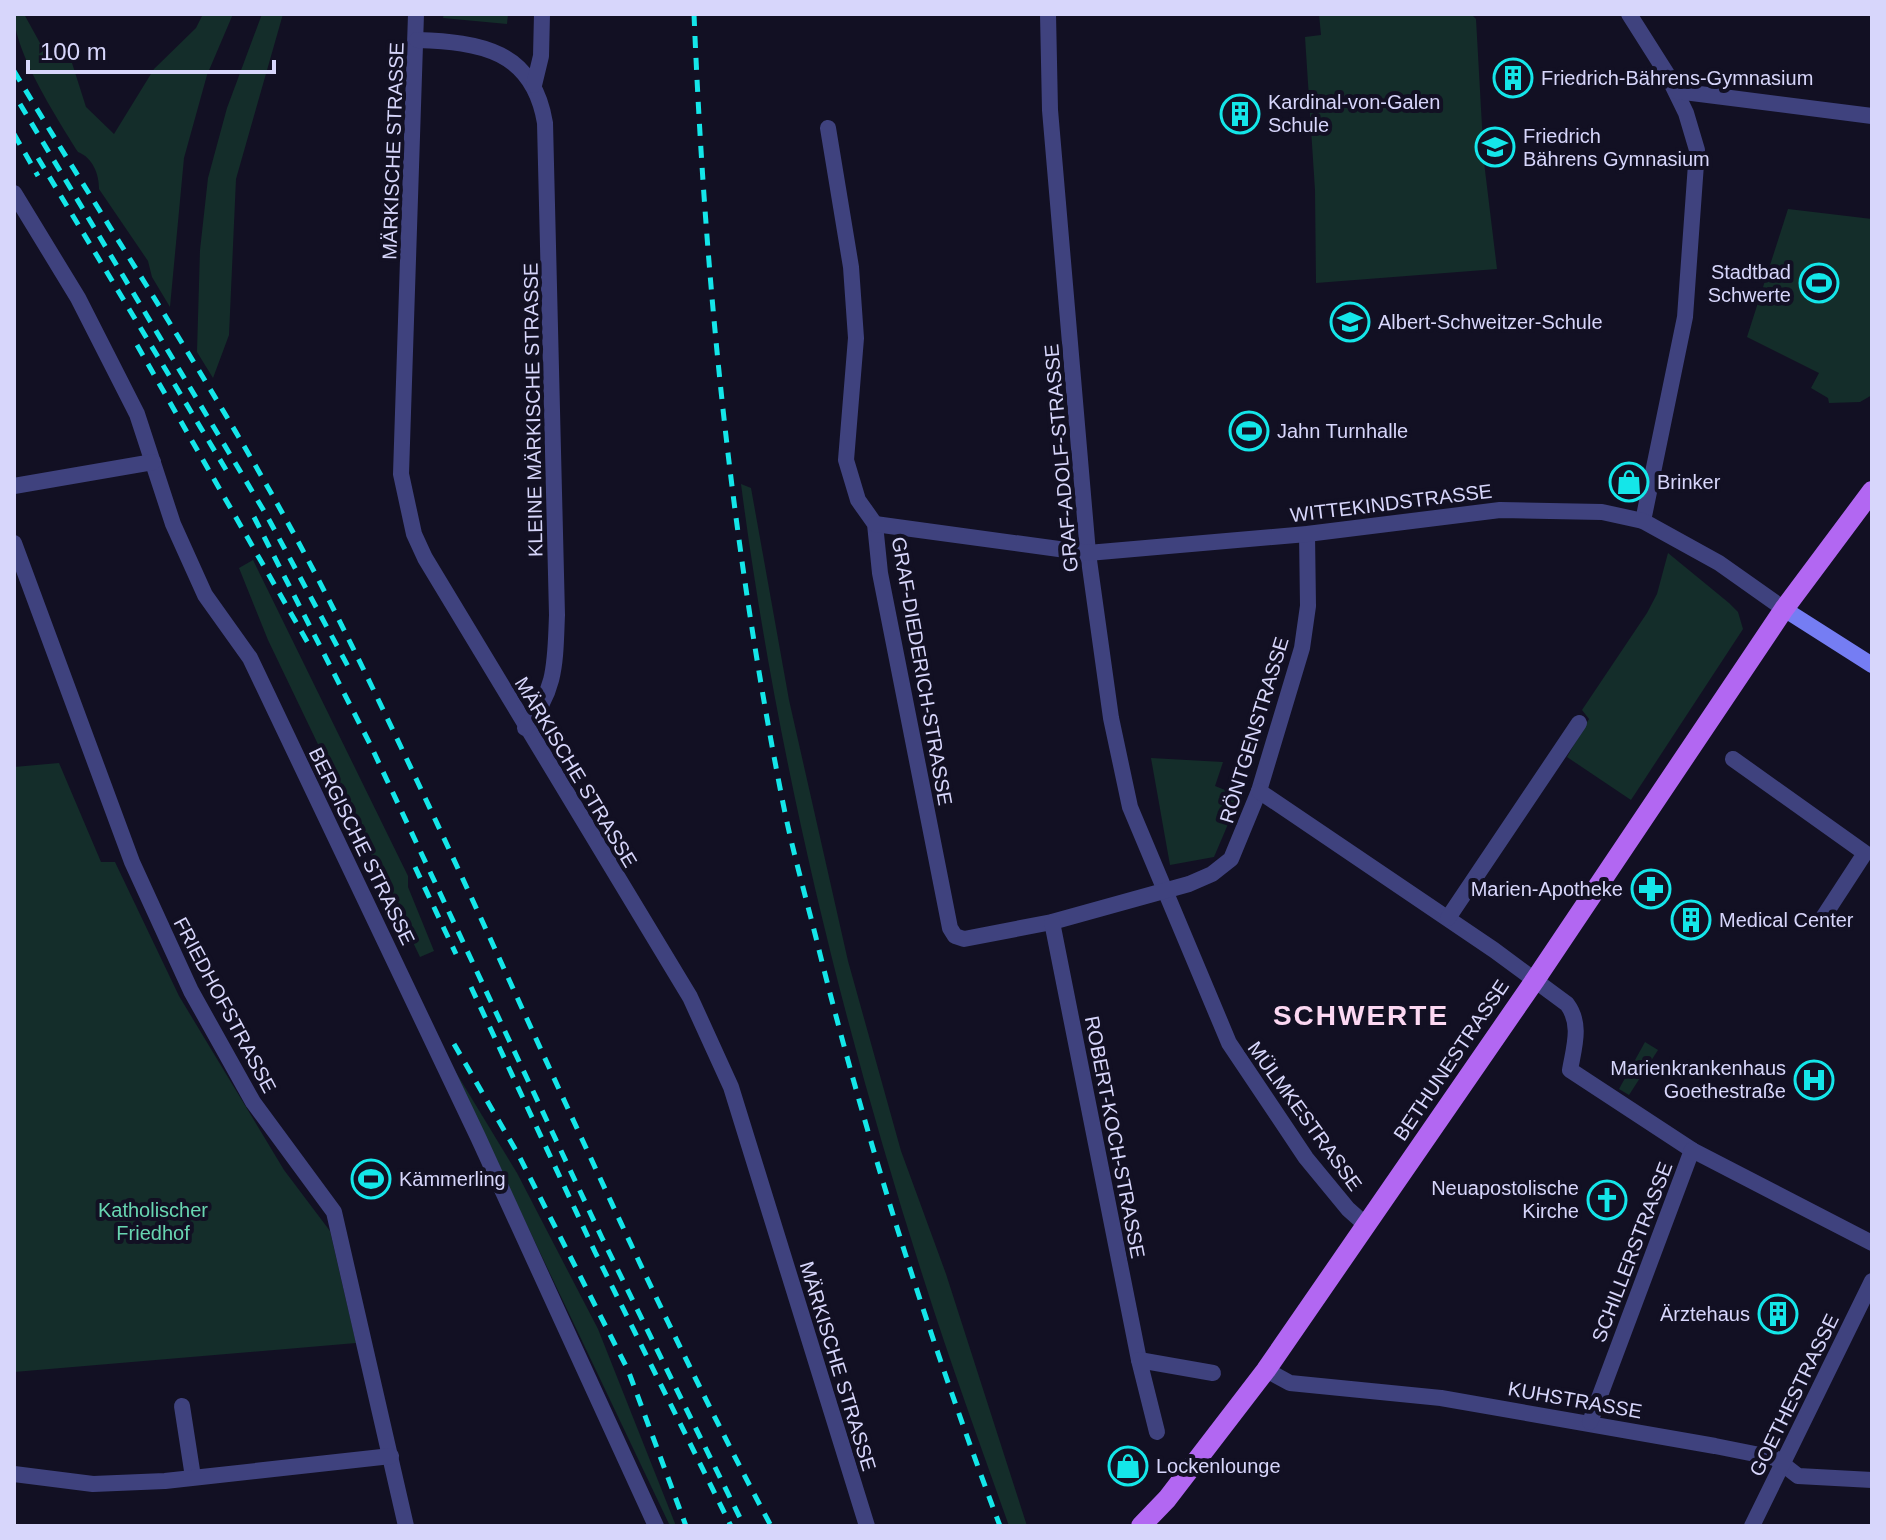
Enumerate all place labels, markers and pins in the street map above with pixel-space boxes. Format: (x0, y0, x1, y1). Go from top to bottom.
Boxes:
building icon: Friedrich-Bährens-Gymnasium (1492, 57, 1534, 99)
place label: Friedrich-Bährens-Gymnasium (1541, 67, 1813, 89)
place label: Kardinal-von-Galen Schule (1268, 91, 1440, 136)
building icon: Kardinal-von-Galen Schule (1219, 93, 1261, 135)
place label: Friedrich Bährens Gymnasium (1523, 125, 1710, 170)
school or university icon: Friedrich Bährens Gymnasium (1474, 126, 1516, 168)
place label: Stadtbad Schwerte (1708, 261, 1791, 306)
sports icon: Stadtbad Schwerte (1798, 262, 1840, 304)
school or university icon: Albert-Schweitzer-Schule (1329, 301, 1371, 343)
place label: Albert-Schweitzer-Schule (1378, 311, 1603, 333)
sports icon: Jahn Turnhalle (1228, 410, 1270, 452)
place label: Jahn Turnhalle (1277, 420, 1408, 442)
shop icon: Brinker (1608, 461, 1650, 503)
place label: Brinker (1657, 471, 1721, 493)
pharmacy icon: Marien-Apotheke (1630, 868, 1672, 910)
place label: Marien-Apotheke (1471, 878, 1623, 900)
building icon: Medical Center (1670, 899, 1712, 941)
place label: Medical Center (1719, 909, 1854, 931)
place label: Marienkrankenhaus Goethestraße (1610, 1057, 1786, 1102)
hospital icon: Marienkrankenhaus Goethestraße (1793, 1059, 1835, 1101)
sports icon: Kämmerling (350, 1158, 392, 1200)
place label: Kämmerling (399, 1168, 506, 1190)
place label: Neuapostolische Kirche (1431, 1177, 1579, 1222)
church icon: Neuapostolische Kirche (1586, 1179, 1628, 1221)
building icon: Ärztehaus (1757, 1293, 1799, 1335)
place label: Ärztehaus (1660, 1303, 1750, 1325)
shop icon: Lockenlounge (1107, 1445, 1149, 1487)
place label: Lockenlounge (1156, 1455, 1281, 1477)

